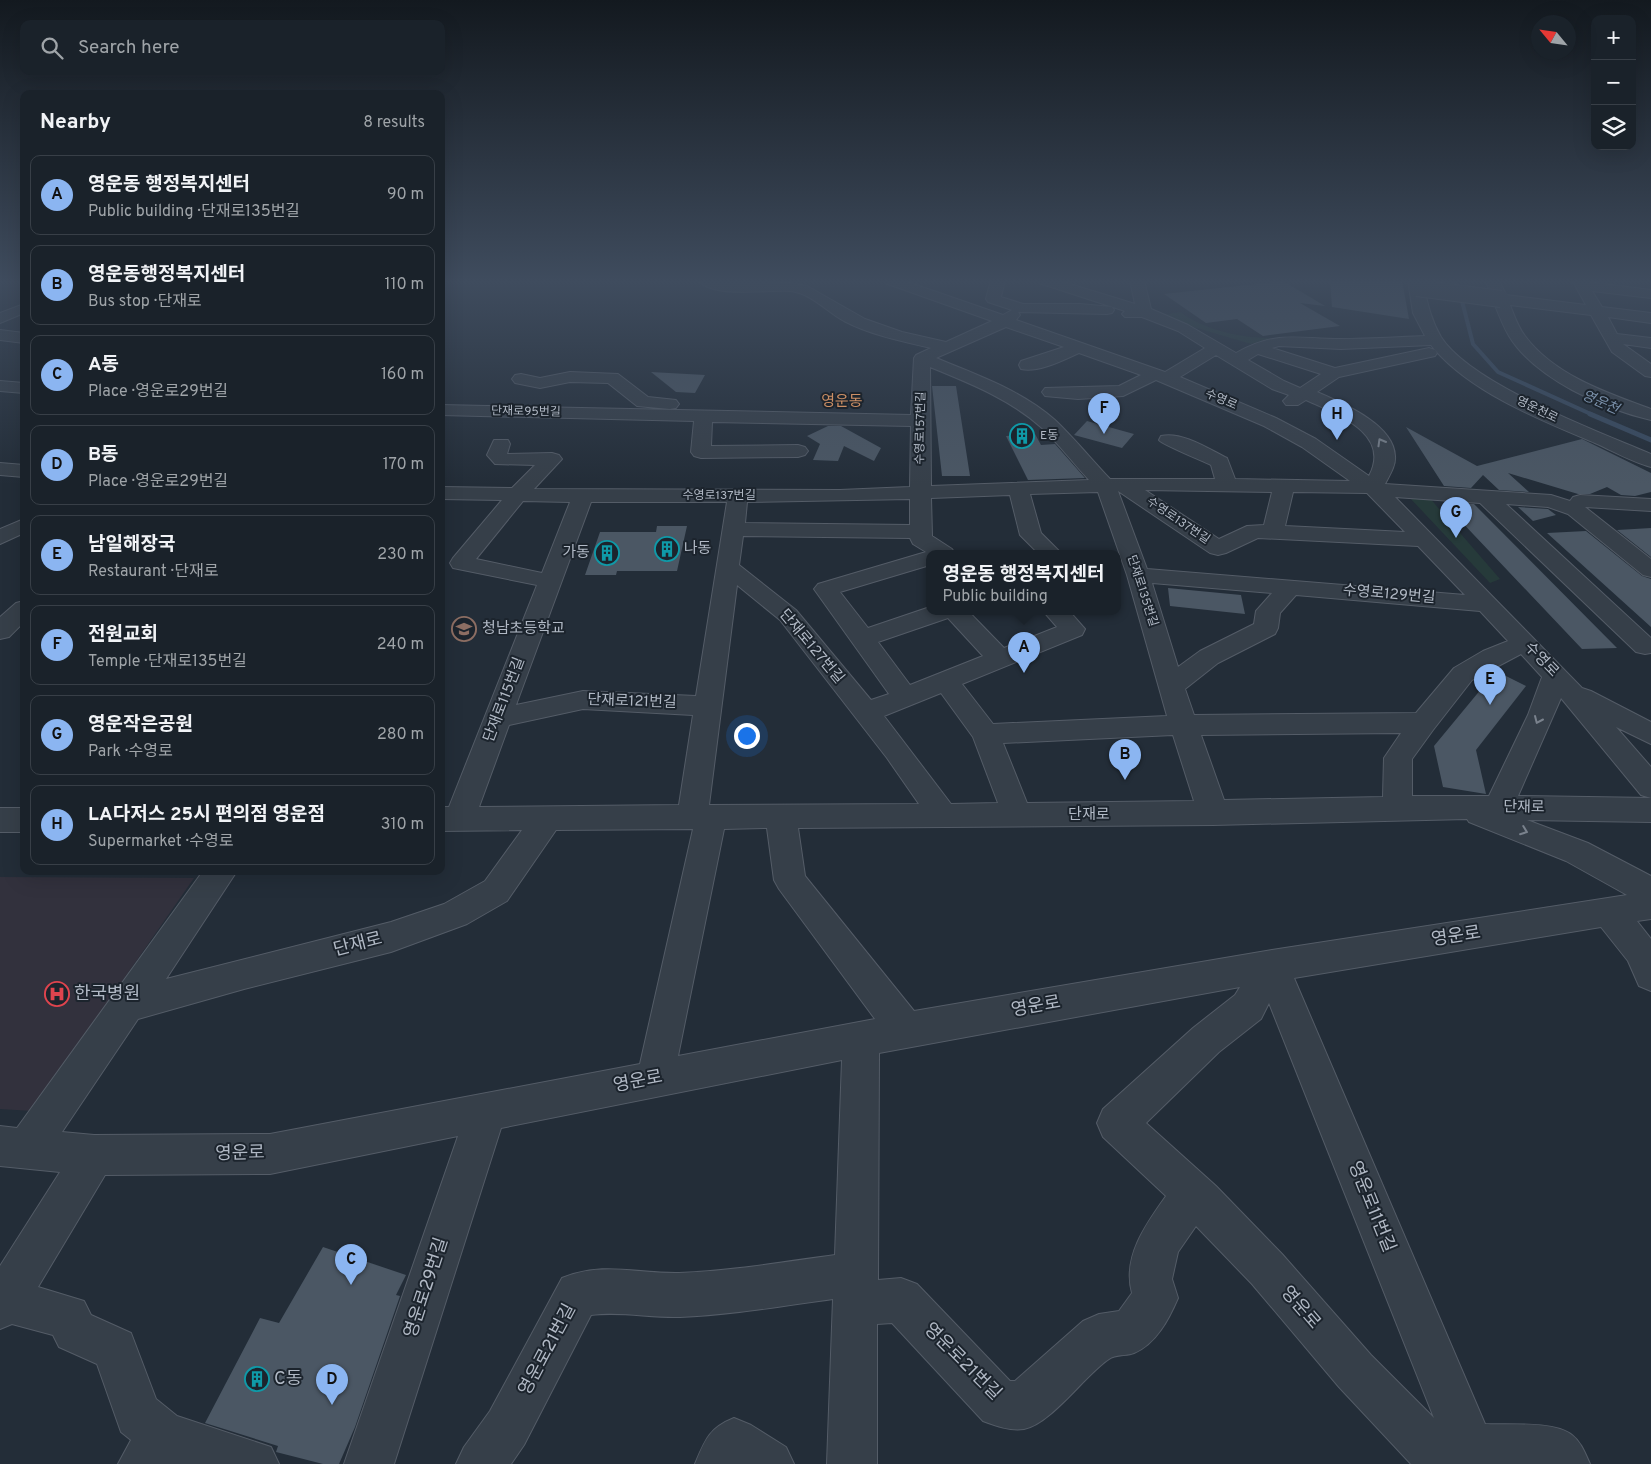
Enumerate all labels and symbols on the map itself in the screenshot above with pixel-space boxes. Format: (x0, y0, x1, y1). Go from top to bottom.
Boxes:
north arrow (1531, 15, 1576, 60)
street label: 수영로 (1203, 386, 1239, 414)
water label: 영운천 (1579, 387, 1622, 419)
street label: 수영로157번길 (912, 391, 930, 465)
district label: 영운동 (821, 393, 863, 412)
pin: F (1088, 393, 1120, 434)
street label: 영운천로 (1514, 393, 1560, 427)
pin: H (1321, 399, 1353, 440)
street label: 단재로95번길 (491, 403, 561, 421)
building icon: E동 (1009, 423, 1035, 449)
place label: E동 (1040, 428, 1058, 444)
one-way arrow (1377, 439, 1387, 448)
street label: 수영로137번길 (682, 488, 756, 504)
street label: 수영로137번길 (1143, 494, 1213, 548)
pin: G (1440, 497, 1472, 538)
building icon: 나동 (654, 536, 680, 562)
building icon: 가동 (594, 540, 620, 566)
place label: 나동 (684, 540, 712, 559)
place label: 가동 (562, 544, 590, 563)
street label: 단재로135번길 (1123, 553, 1161, 629)
street label: 수영로129번길 (1342, 581, 1436, 609)
street label: 단재로127번길 (774, 606, 848, 688)
school or university icon: 청남초등학교 (451, 616, 477, 642)
place label: 청남초등학교 (482, 619, 565, 639)
pin: A (1008, 632, 1040, 673)
street label: 수영로 (1520, 639, 1562, 681)
street label: 단재로115번길 (480, 655, 530, 745)
pin: E (1474, 664, 1506, 705)
street label: 단재로121번길 (587, 691, 677, 713)
one-way arrow (1534, 715, 1545, 724)
your location (734, 723, 760, 749)
pin: B (1109, 739, 1141, 780)
street label: 단재로 (1503, 798, 1545, 818)
street label: 단재로 (1068, 806, 1110, 825)
one-way arrow (1519, 825, 1528, 836)
street label: 영운로 (1430, 922, 1482, 952)
street label: 단재로 (331, 928, 385, 962)
hospital icon: 한국병원 (44, 981, 70, 1007)
place label: 한국병원 (74, 983, 140, 1006)
street label: 영운로 (1010, 991, 1062, 1023)
street label: 영운로 (611, 1066, 665, 1098)
street label: 영운로 (215, 1142, 265, 1166)
street label: 영운로11번길 (1342, 1158, 1400, 1256)
street label: 영운로29번길 (400, 1235, 454, 1341)
pin: C (335, 1244, 367, 1285)
street label: 영운로 (1275, 1282, 1325, 1334)
street label: 영운로21번길 (514, 1300, 582, 1400)
street label: 영운로21번길 (918, 1318, 1006, 1406)
pin: D (316, 1364, 348, 1405)
building icon: C동 (244, 1366, 270, 1392)
place label: C동 (274, 1368, 302, 1391)

